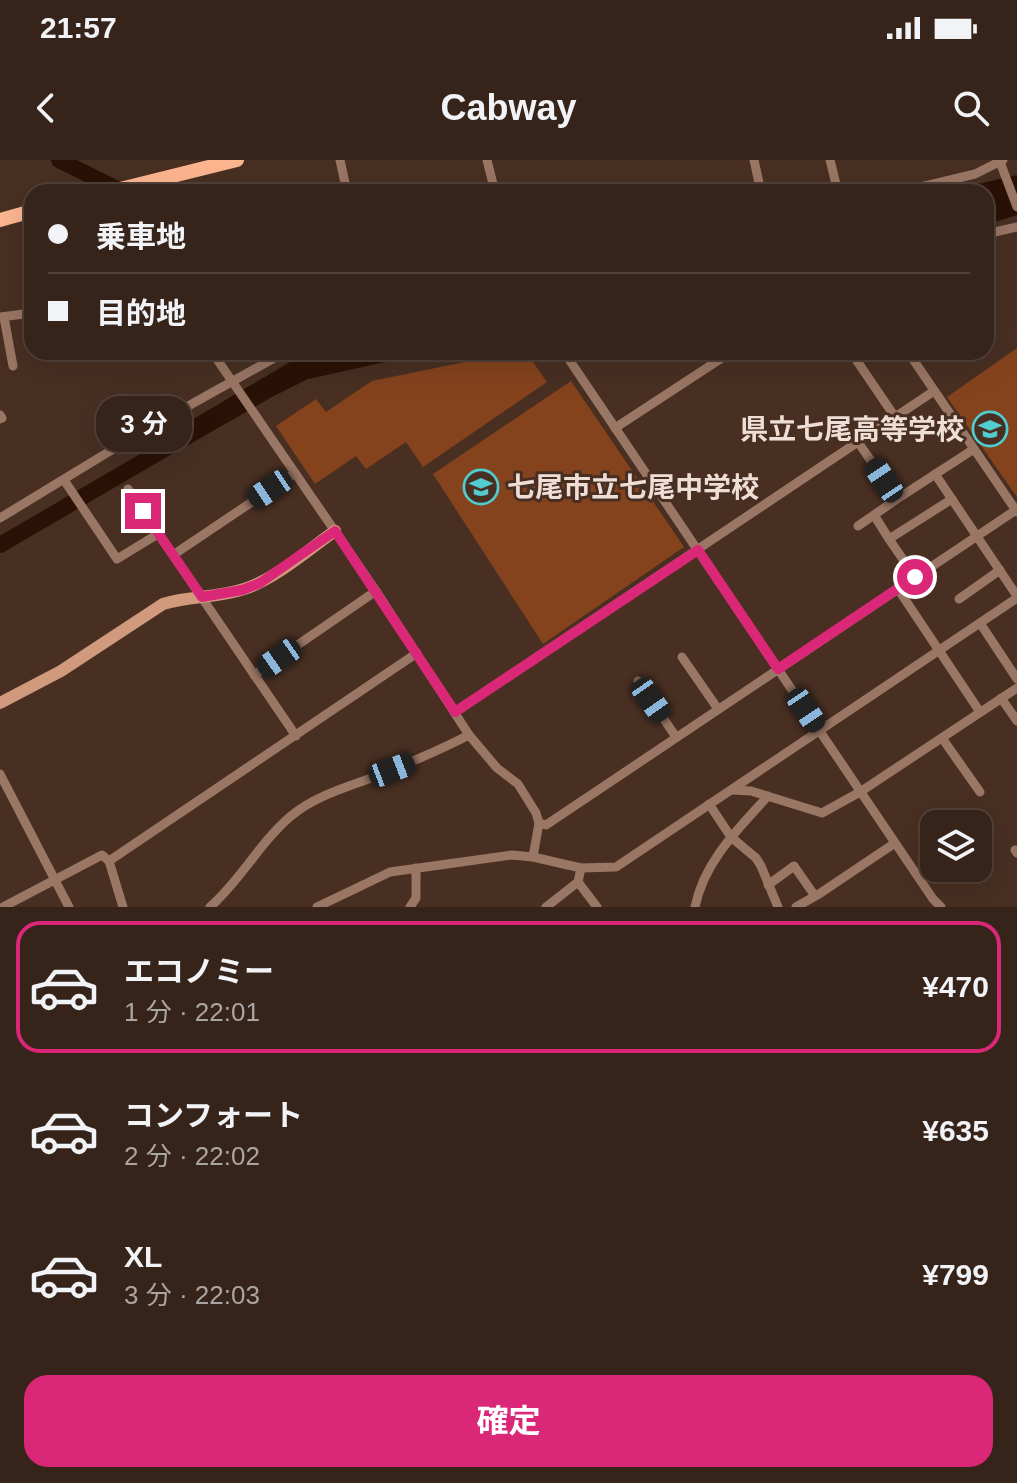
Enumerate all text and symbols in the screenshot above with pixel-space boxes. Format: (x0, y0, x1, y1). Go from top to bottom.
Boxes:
text: 21:57 (40, 11, 117, 44)
icon: back (24, 86, 68, 130)
icon: search (949, 86, 993, 130)
text: Cabway (440, 87, 577, 128)
text: 乗車地 (96, 220, 186, 253)
text: 目的地 (96, 297, 186, 330)
callout: 3 分 (95, 395, 191, 451)
text: 3 分 (120, 409, 168, 439)
school or university icon: 県立七尾高等学校 (971, 410, 1009, 448)
place label: 県立七尾高等学校 (740, 414, 964, 445)
car (861, 453, 907, 507)
car (243, 466, 297, 512)
school or university icon: 七尾市立七尾中学校 (462, 468, 500, 506)
place label: 七尾市立七尾中学校 (507, 472, 759, 503)
route end (125, 493, 161, 529)
route start (897, 559, 933, 595)
car (252, 634, 306, 682)
car (627, 673, 675, 727)
car (783, 683, 829, 737)
car (365, 750, 419, 790)
map controls (920, 810, 992, 882)
button: layers (920, 810, 992, 882)
icon: car (28, 951, 100, 1023)
text: エコノミー (124, 955, 274, 988)
text: ¥470 (922, 970, 989, 1003)
text: 1 分 · 22:01 (124, 997, 260, 1027)
icon: car (28, 1095, 100, 1167)
text: コンフォート (124, 1099, 303, 1132)
text: ¥635 (922, 1114, 989, 1147)
text: 2 分 · 22:02 (124, 1141, 260, 1171)
icon: car (28, 1239, 100, 1311)
text: XL (124, 1240, 162, 1273)
text: ¥799 (922, 1258, 989, 1291)
text: 3 分 · 22:03 (124, 1280, 260, 1310)
button: 確定 (24, 1375, 993, 1467)

